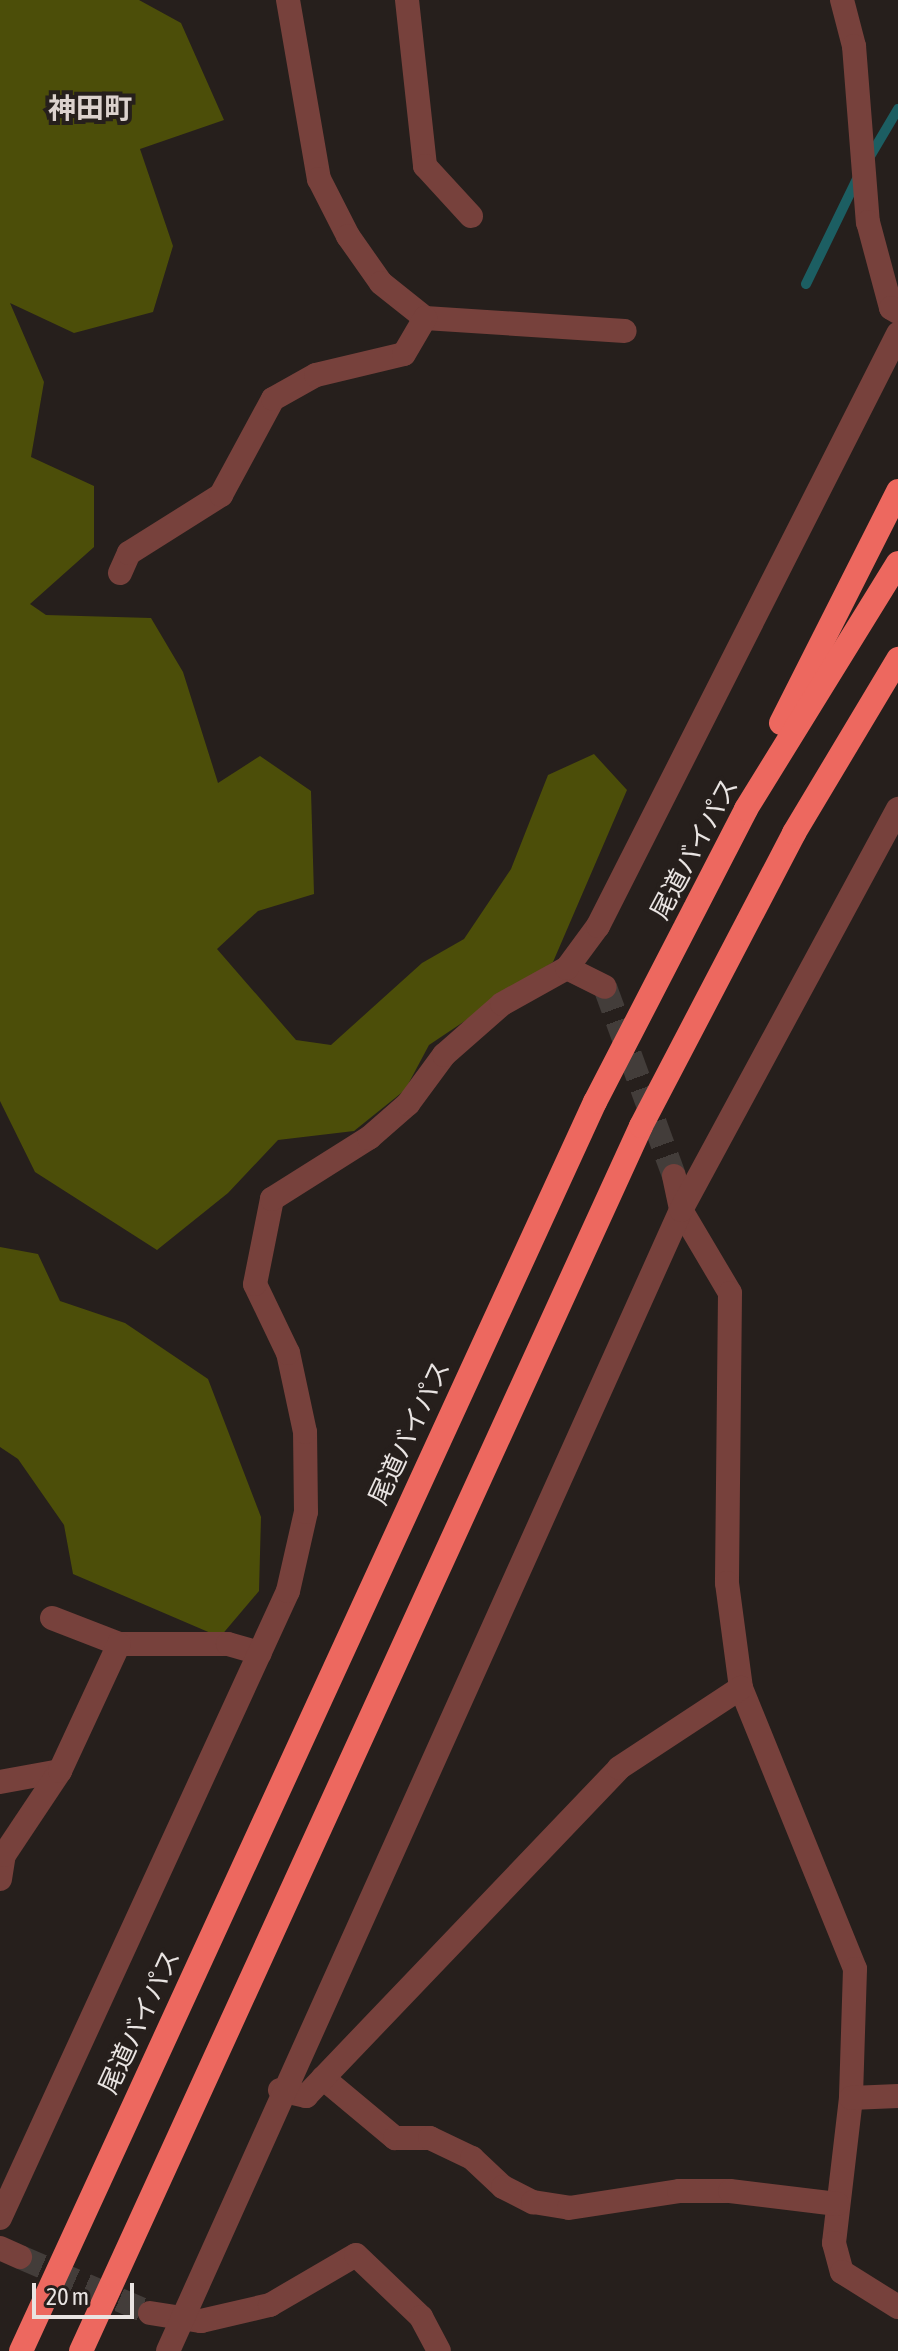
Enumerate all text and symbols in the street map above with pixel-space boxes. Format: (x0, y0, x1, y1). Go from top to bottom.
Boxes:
district label: 神田町 (48, 91, 132, 125)
street label: 尾道バイパス (645, 773, 745, 925)
street label: 尾道バイパス (363, 1356, 457, 1510)
street label: 尾道バイパス (93, 1945, 187, 2099)
scale bar (36, 2267, 138, 2317)
text: 20 m (46, 2283, 89, 2310)

